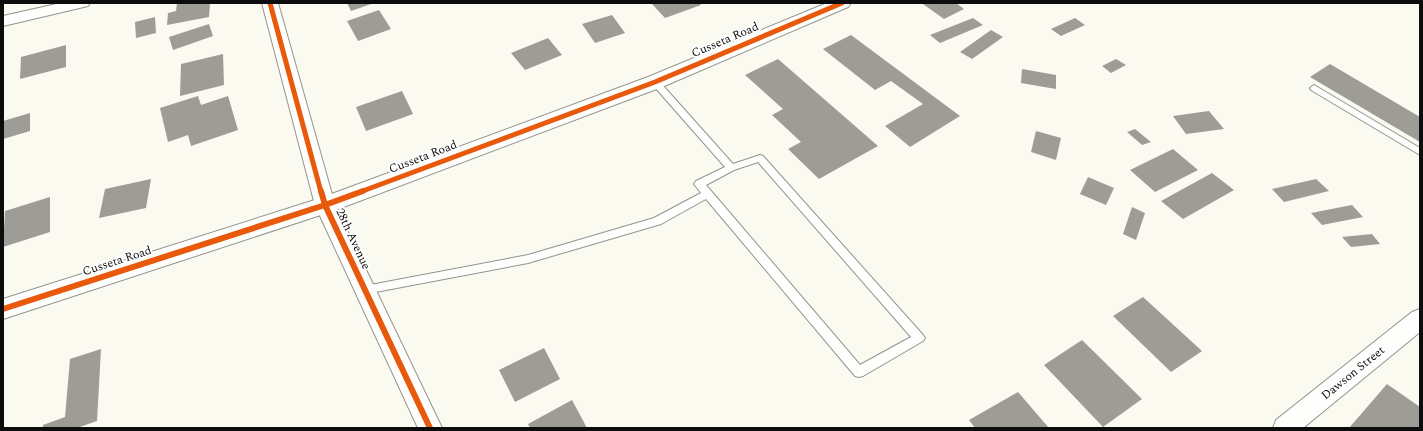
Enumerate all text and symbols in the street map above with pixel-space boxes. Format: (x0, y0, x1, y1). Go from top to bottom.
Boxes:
street label: Cusseta Road (688, 17, 762, 63)
street label: Cusseta Road (386, 135, 460, 179)
street label: 28th Avenue (330, 205, 376, 273)
street label: Cusseta Road (80, 241, 154, 281)
street label: Dawson Street (1317, 341, 1389, 405)

